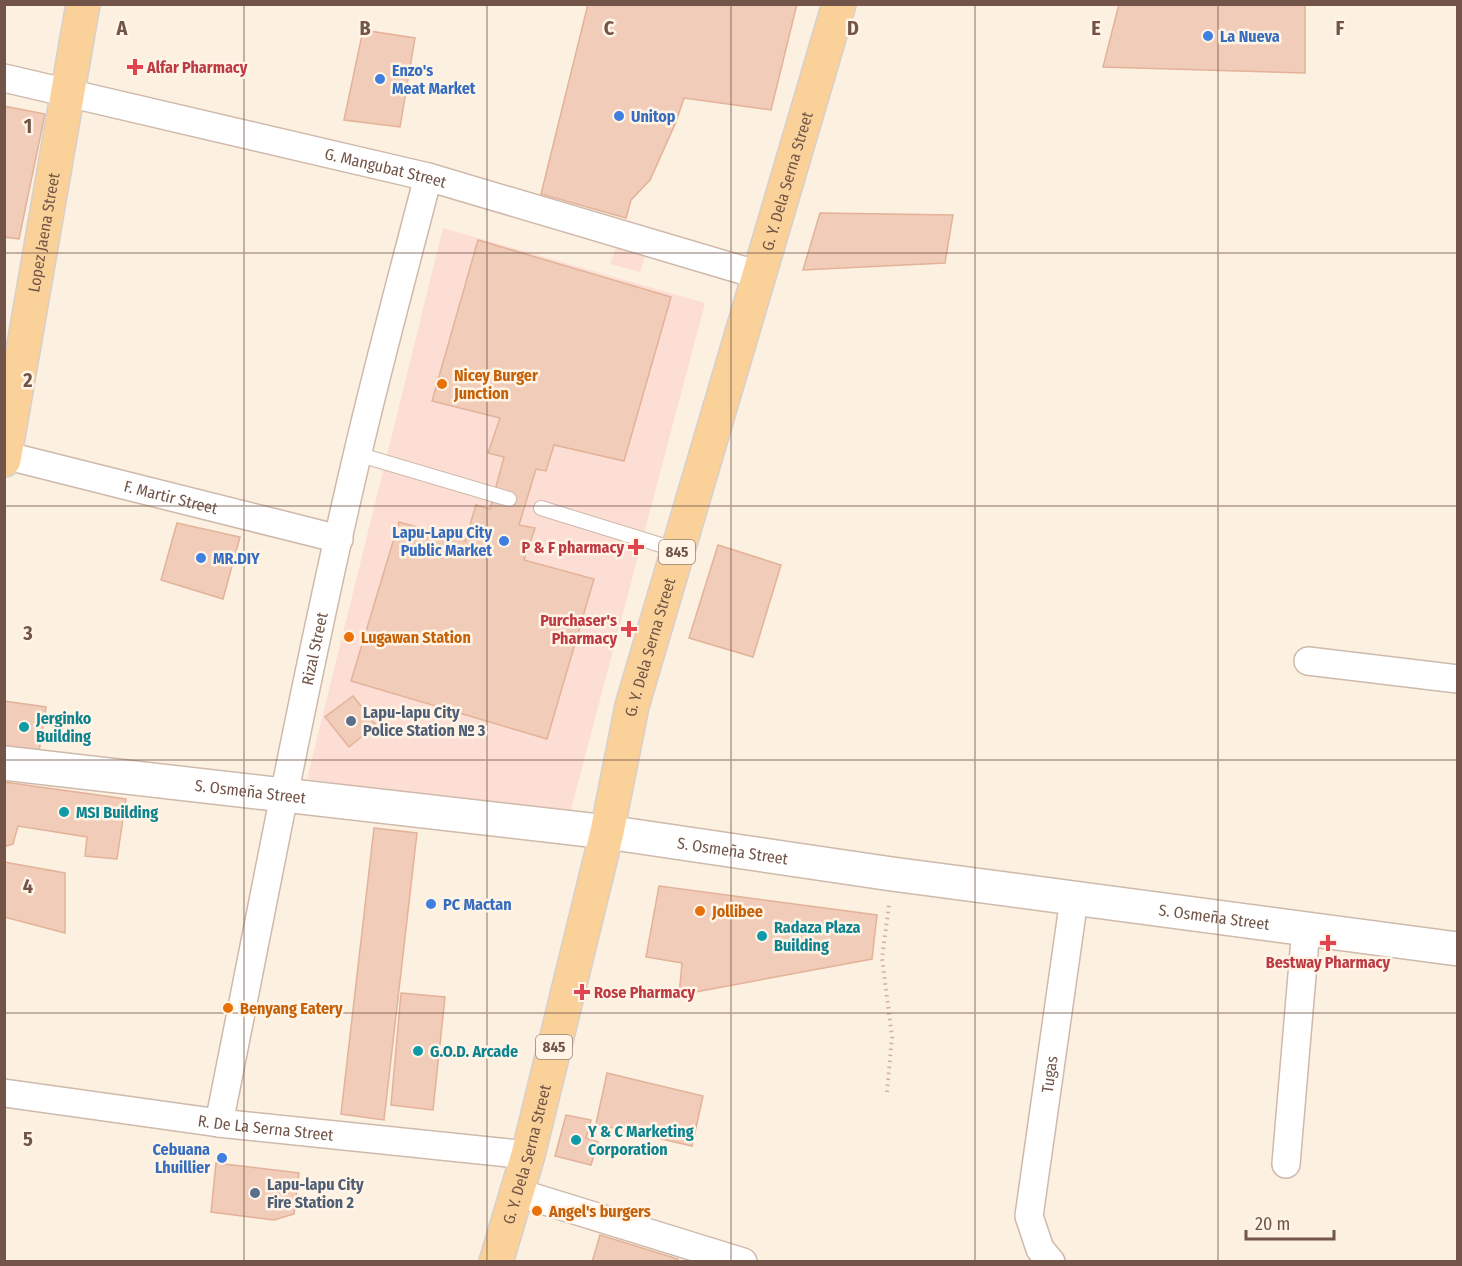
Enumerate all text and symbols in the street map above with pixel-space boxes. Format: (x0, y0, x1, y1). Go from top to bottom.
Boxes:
text: A (116, 16, 129, 40)
text: B (359, 16, 371, 40)
text: C (604, 16, 615, 40)
text: D (847, 16, 859, 40)
text: E (1091, 16, 1101, 40)
text: F (1336, 16, 1345, 40)
place label: La Nueva (1220, 27, 1280, 46)
marker: La Nueva (1201, 29, 1215, 43)
place label: Alfar Pharmacy (146, 58, 248, 77)
marker: Alfar Pharmacy (128, 60, 142, 74)
place label: Enzo's Meat Market (392, 61, 476, 98)
marker: Enzo's Meat Market (373, 72, 387, 86)
place label: Unitop (631, 107, 676, 126)
marker: Unitop (612, 109, 626, 123)
street label: G. Y. Dela Serna Street (758, 109, 817, 253)
text: 1 (24, 114, 32, 138)
street label: G. Mangubat Street (323, 144, 449, 192)
street label: Lopez Jaena Street (24, 170, 64, 294)
place label: Nicey Burger Junction (453, 366, 538, 403)
text: 2 (22, 368, 33, 392)
marker: Nicey Burger Junction (435, 377, 449, 391)
street label: F. Martir Street (122, 476, 220, 518)
place label: Lapu-Lapu City Public Market (392, 523, 492, 560)
marker: Lapu-Lapu City Public Market (497, 534, 511, 548)
place label: P & F pharmacy (522, 538, 624, 557)
marker: P & F pharmacy (629, 540, 643, 554)
road number: 845 (659, 540, 695, 564)
place label: MR.DIY (213, 549, 260, 568)
marker: MR.DIY (194, 551, 208, 565)
street label: G. Y. Dela Serna Street (621, 575, 680, 718)
street label: Rizal Street (298, 610, 332, 687)
place label: Purchaser's Pharmacy (540, 611, 617, 648)
text: 3 (22, 621, 33, 645)
marker: Purchaser's Pharmacy (622, 622, 636, 636)
place label: Lugawan Station (361, 628, 471, 647)
marker: Lugawan Station (342, 630, 356, 644)
place label: Lapu-lapu City Police Station № 3 (363, 703, 486, 740)
place label: Jerginko Building (35, 709, 92, 746)
marker: Lapu-lapu City Police Station № 3 (344, 714, 358, 728)
marker: Jerginko Building (17, 720, 31, 734)
street label: S. Osmeña Street (194, 776, 308, 808)
place label: MSI Building (76, 803, 158, 822)
marker: MSI Building (57, 805, 71, 819)
street label: S. Osmeña Street (676, 833, 790, 869)
text: 4 (23, 874, 33, 898)
place label: PC Mactan (443, 895, 512, 914)
marker: PC Mactan (424, 897, 438, 911)
street label: S. Osmeña Street (1158, 900, 1271, 934)
place label: Jollibee (711, 902, 763, 921)
marker: Jollibee (693, 904, 707, 918)
place label: Radaza Plaza Building (774, 918, 861, 955)
marker: Radaza Plaza Building (755, 929, 769, 943)
marker: Bestway Pharmacy (1321, 936, 1335, 950)
place label: Bestway Pharmacy (1266, 953, 1391, 972)
place label: Rose Pharmacy (594, 983, 695, 1002)
marker: Rose Pharmacy (575, 985, 589, 999)
place label: Benyang Eatery (240, 999, 343, 1018)
marker: Benyang Eatery (221, 1001, 235, 1015)
road number: 845 (536, 1035, 572, 1059)
place label: G.O.D. Arcade (430, 1042, 518, 1061)
marker: G.O.D. Arcade (411, 1044, 425, 1058)
street label: Tugas (1038, 1055, 1062, 1094)
street label: G. Y. Dela Serna Street (499, 1082, 555, 1226)
street label: R. De La Serna Street (197, 1111, 335, 1145)
place label: Y & C Marketing Corporation (587, 1122, 694, 1159)
text: 5 (23, 1127, 33, 1151)
marker: Y & C Marketing Corporation (569, 1133, 583, 1147)
place label: Cebuana Lhuillier (153, 1140, 210, 1177)
marker: Cebuana Lhuillier (215, 1151, 229, 1165)
place label: Lapu-lapu City Fire Station 2 (267, 1175, 364, 1212)
marker: Lapu-lapu City Fire Station 2 (248, 1186, 262, 1200)
place label: Angel's burgers (548, 1202, 651, 1221)
scale bar (1246, 1203, 1334, 1241)
marker: Angel's burgers (530, 1204, 544, 1218)
text: 20 m (1255, 1213, 1290, 1235)

